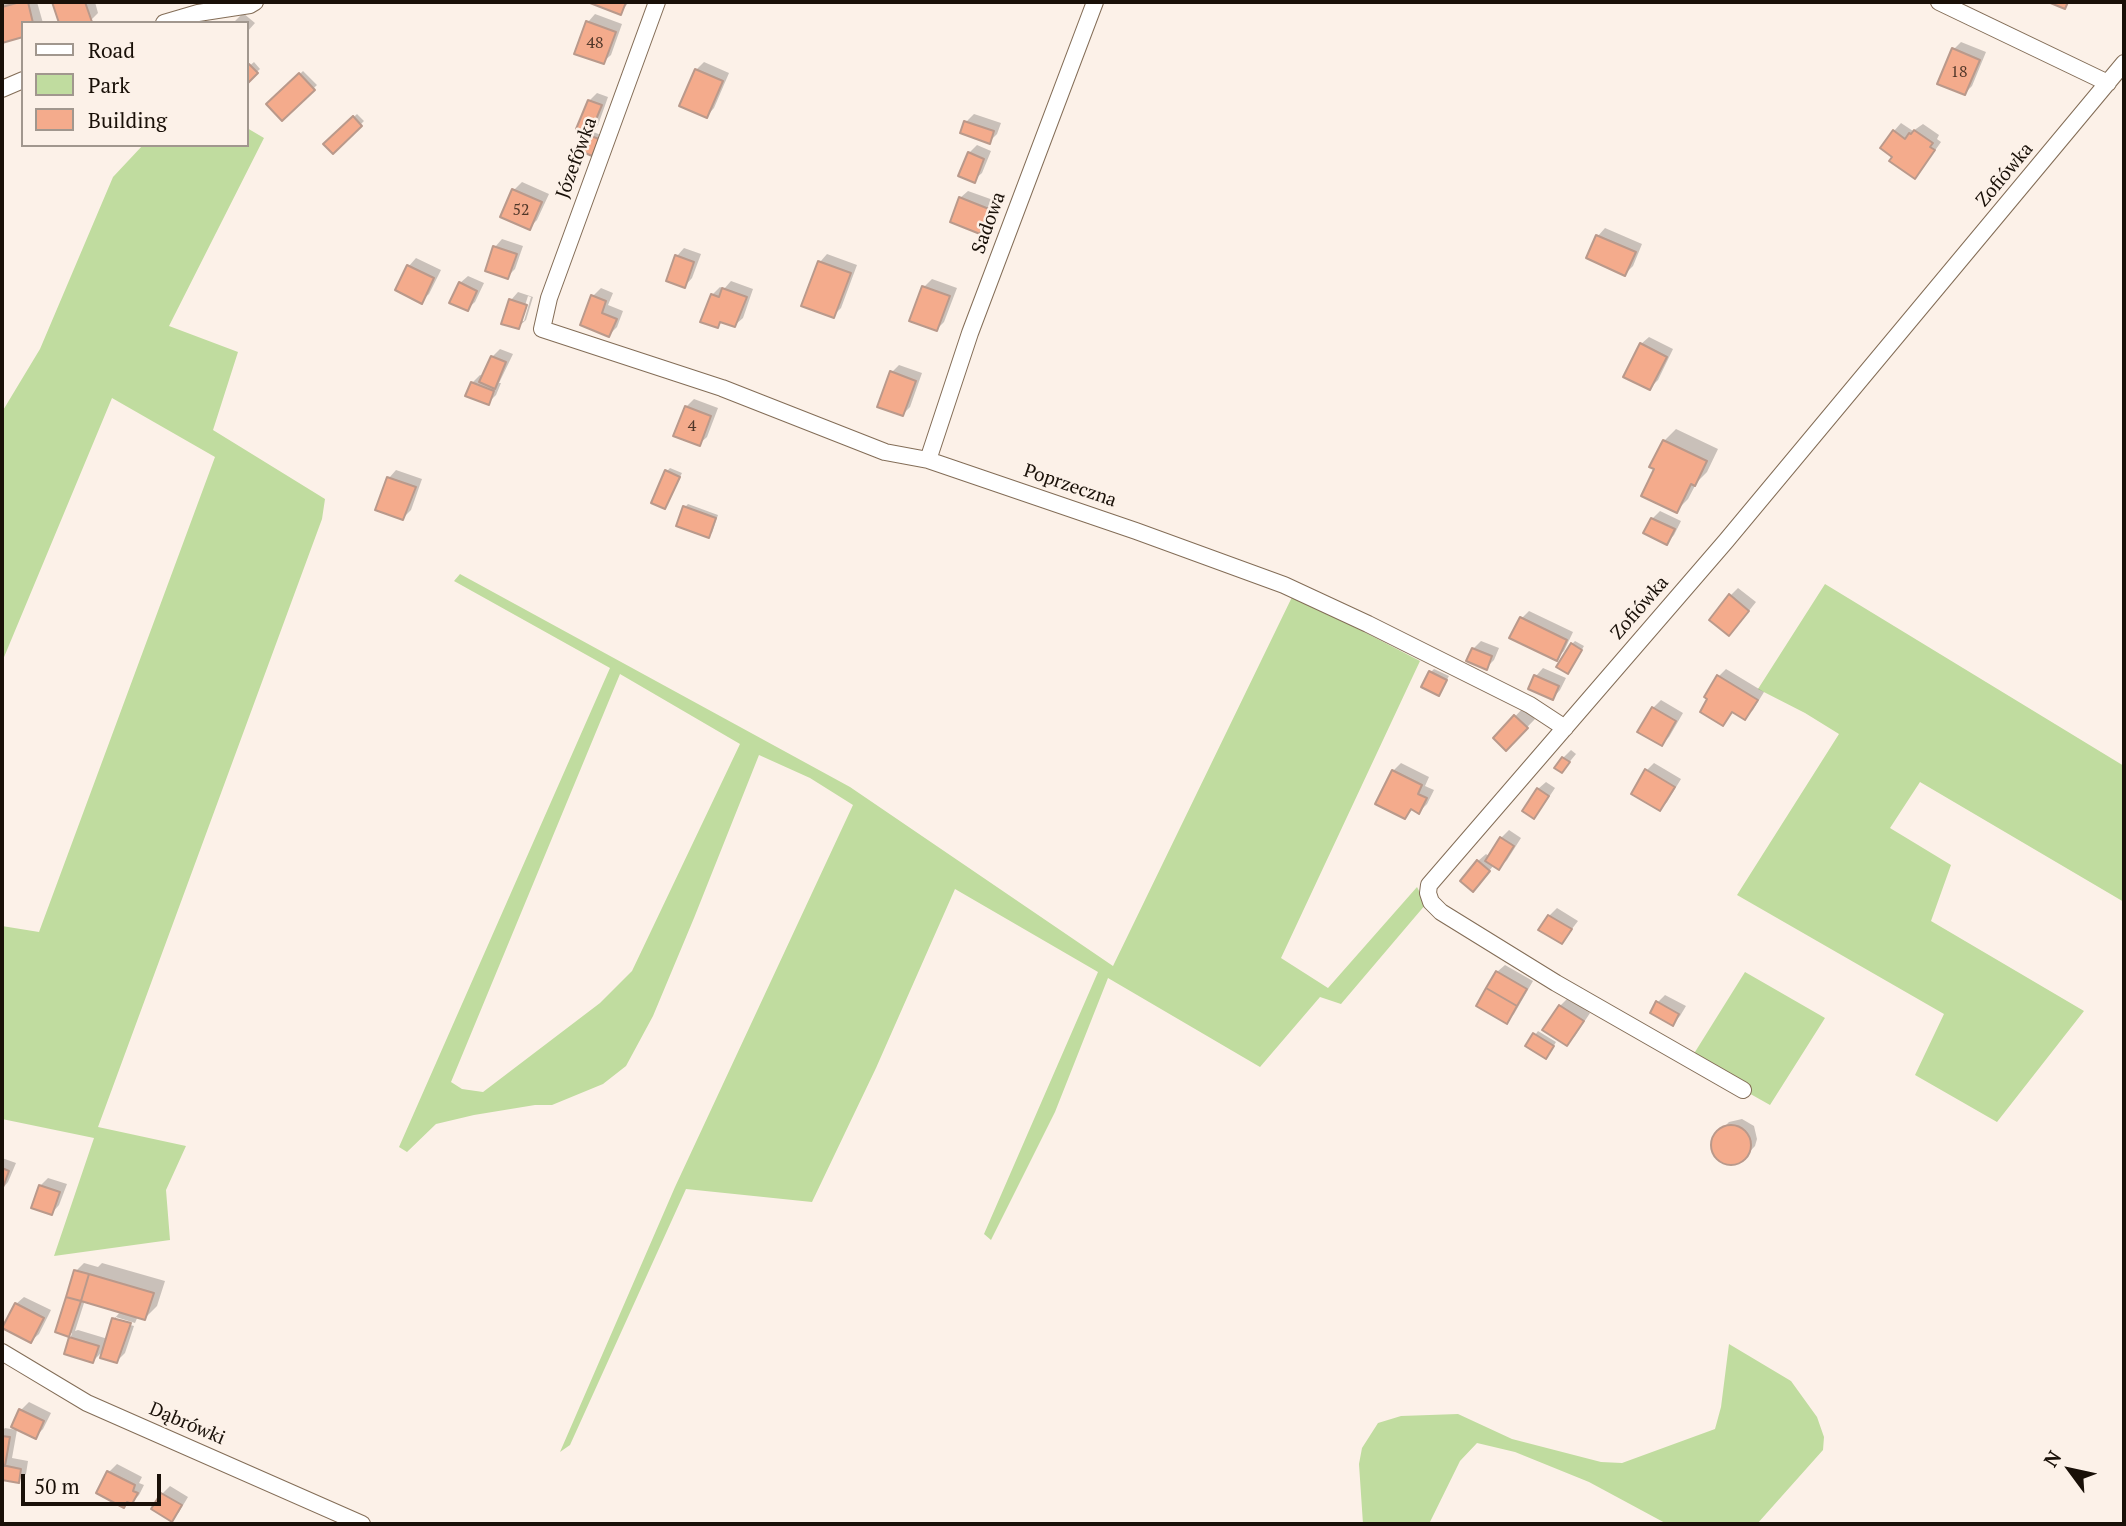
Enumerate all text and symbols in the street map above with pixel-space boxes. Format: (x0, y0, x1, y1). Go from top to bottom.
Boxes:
legend (21, 21, 248, 147)
house number: 48 (586, 33, 604, 53)
text: Road (88, 36, 135, 64)
house number: 18 (1950, 62, 1968, 82)
text: Park (88, 71, 130, 99)
text: Building (88, 106, 167, 134)
street label: Józefówka (552, 114, 602, 202)
street label: Zofiówka (1972, 138, 2038, 212)
street label: Sadowa (967, 189, 1011, 257)
house number: 52 (512, 200, 530, 220)
house number: 4 (688, 416, 696, 436)
street label: Poprzeczna (1021, 460, 1119, 512)
street label: Zofiówka (1606, 572, 1674, 644)
street label: Dąbrówki (146, 1398, 228, 1450)
north arrow (2035, 1435, 2105, 1505)
text: N (2038, 1445, 2066, 1471)
scale bar (24, 1460, 164, 1504)
text: 50 m (34, 1472, 80, 1500)

